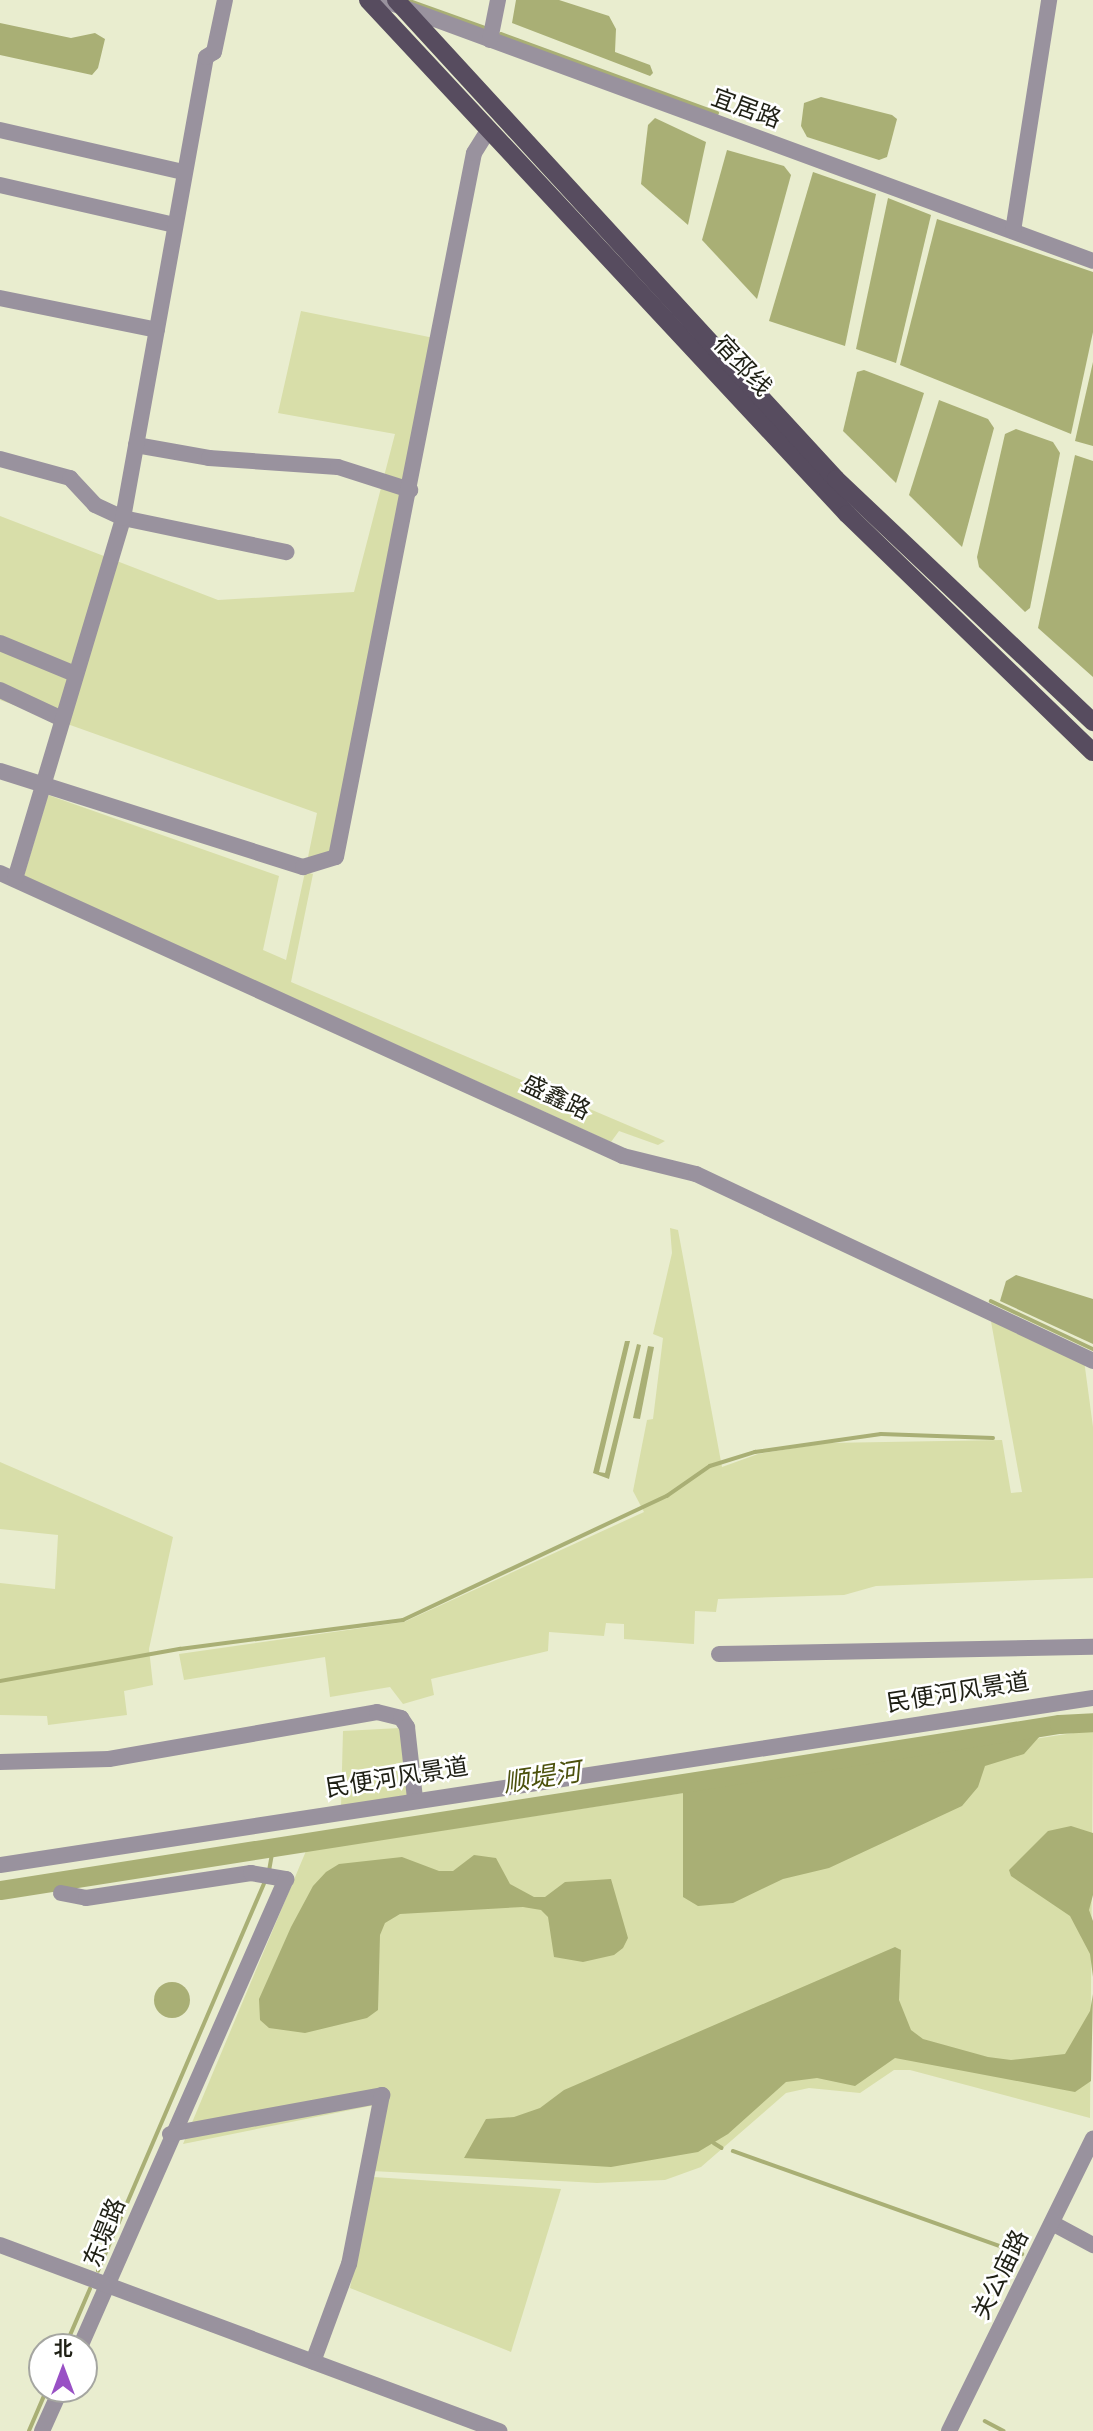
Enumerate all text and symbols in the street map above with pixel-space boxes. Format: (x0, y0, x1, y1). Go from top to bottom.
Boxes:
street label: 宜居路 (707, 83, 785, 135)
street label: 宿邳线 (707, 330, 777, 402)
street label: 盛鑫路 (517, 1070, 595, 1126)
street label: 民便河风景道 (885, 1668, 1031, 1718)
street label: 民便河风景道 (324, 1753, 470, 1803)
water label: 顺堤河 (501, 1756, 583, 1800)
street label: 东堤路 (78, 2194, 132, 2272)
street label: 关公庙路 (967, 2226, 1035, 2324)
north arrow (28, 2333, 98, 2403)
text: 北 (53, 2338, 73, 2360)

